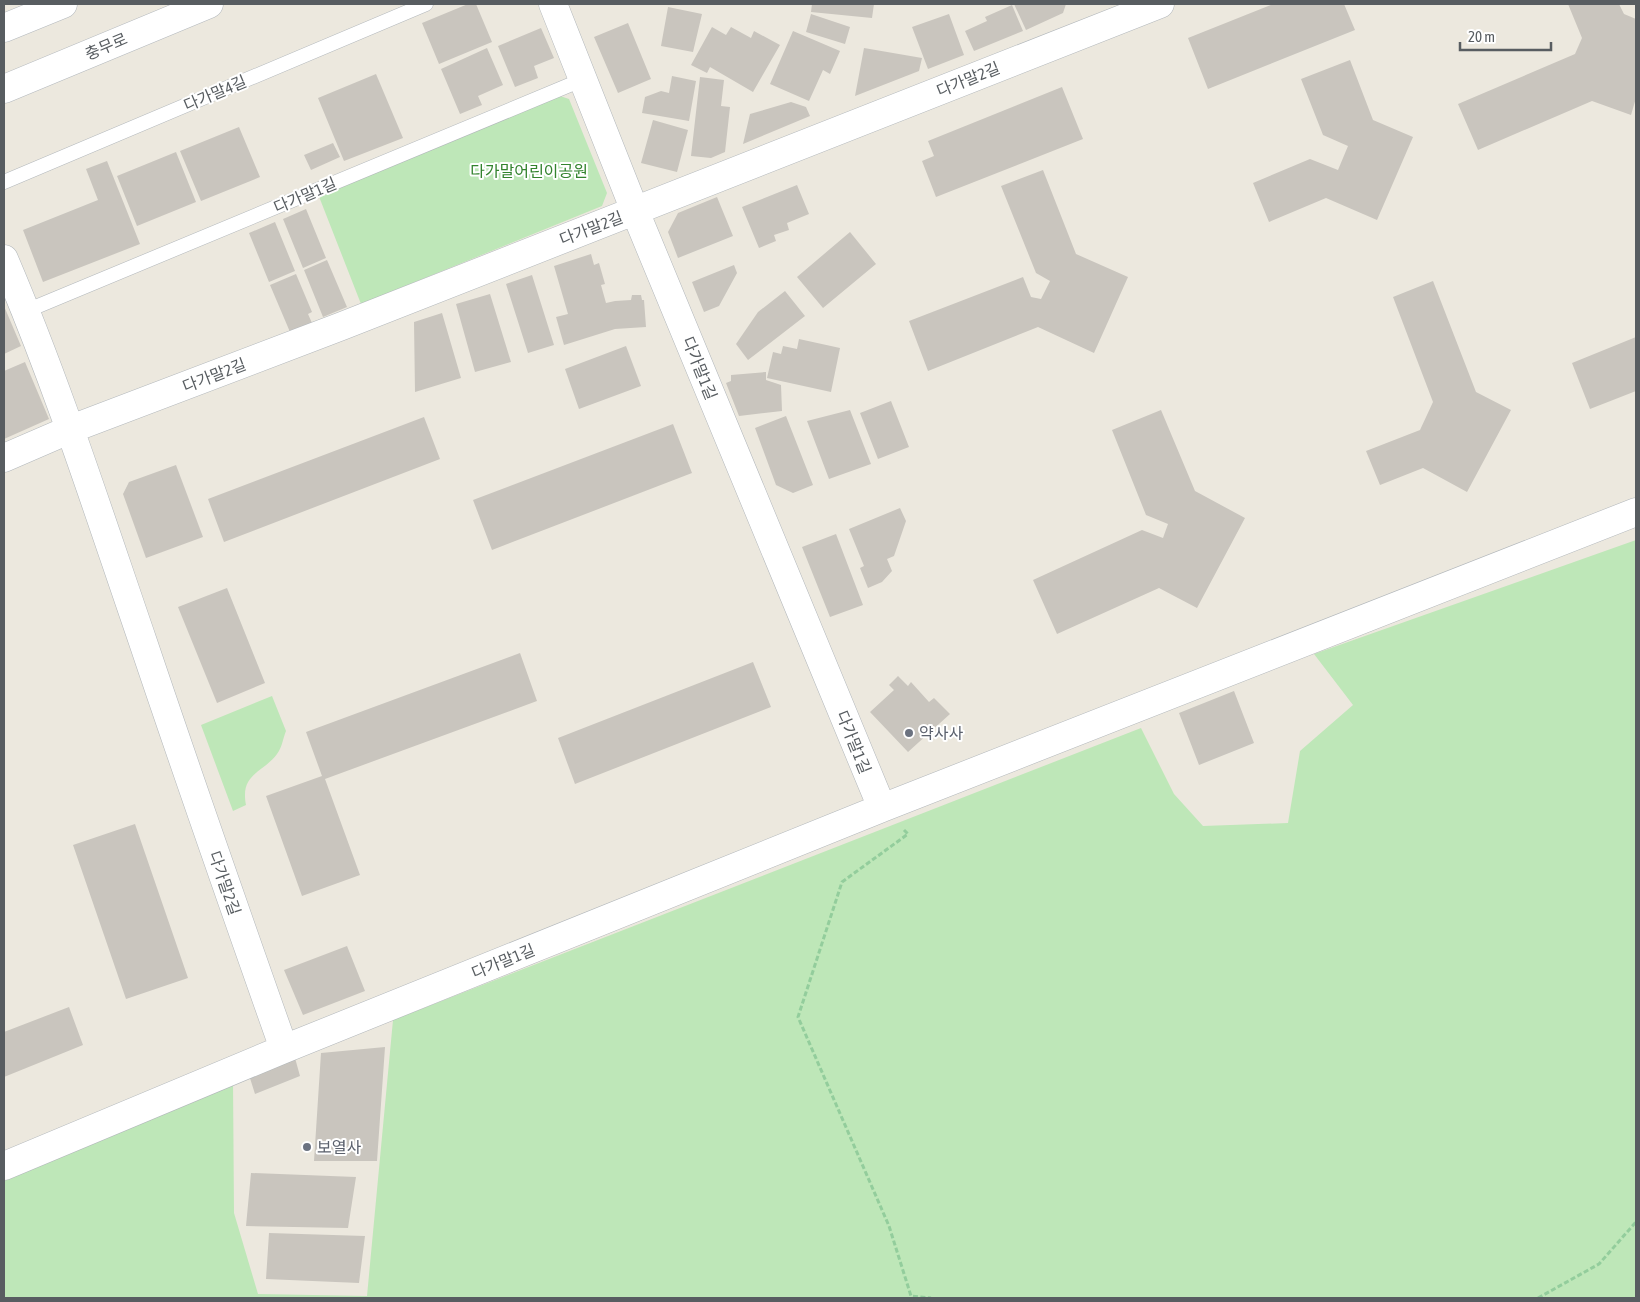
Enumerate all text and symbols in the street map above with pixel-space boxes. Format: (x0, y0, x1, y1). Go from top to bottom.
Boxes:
scale bar (1460, 20, 1551, 52)
text: 20 m (1468, 28, 1495, 45)
street label: 충무로 (82, 29, 130, 63)
street label: 다가말2길 (934, 58, 1002, 100)
street label: 다가말4길 (181, 72, 249, 114)
park label: 다가말어린이공원 (470, 162, 588, 180)
street label: 다가말1길 (271, 174, 339, 216)
street label: 다가말2길 (557, 208, 625, 248)
street label: 다가말1길 (679, 334, 721, 402)
street label: 다가말2길 (180, 355, 248, 395)
street label: 다가말1길 (833, 708, 875, 776)
place label: 약사사 (919, 724, 963, 742)
marker: 약사사 (903, 727, 915, 739)
street label: 다가말2길 (206, 849, 244, 917)
street label: 다가말1길 (469, 940, 537, 982)
place label: 보열사 (317, 1138, 361, 1156)
marker: 보열사 (301, 1141, 313, 1153)

